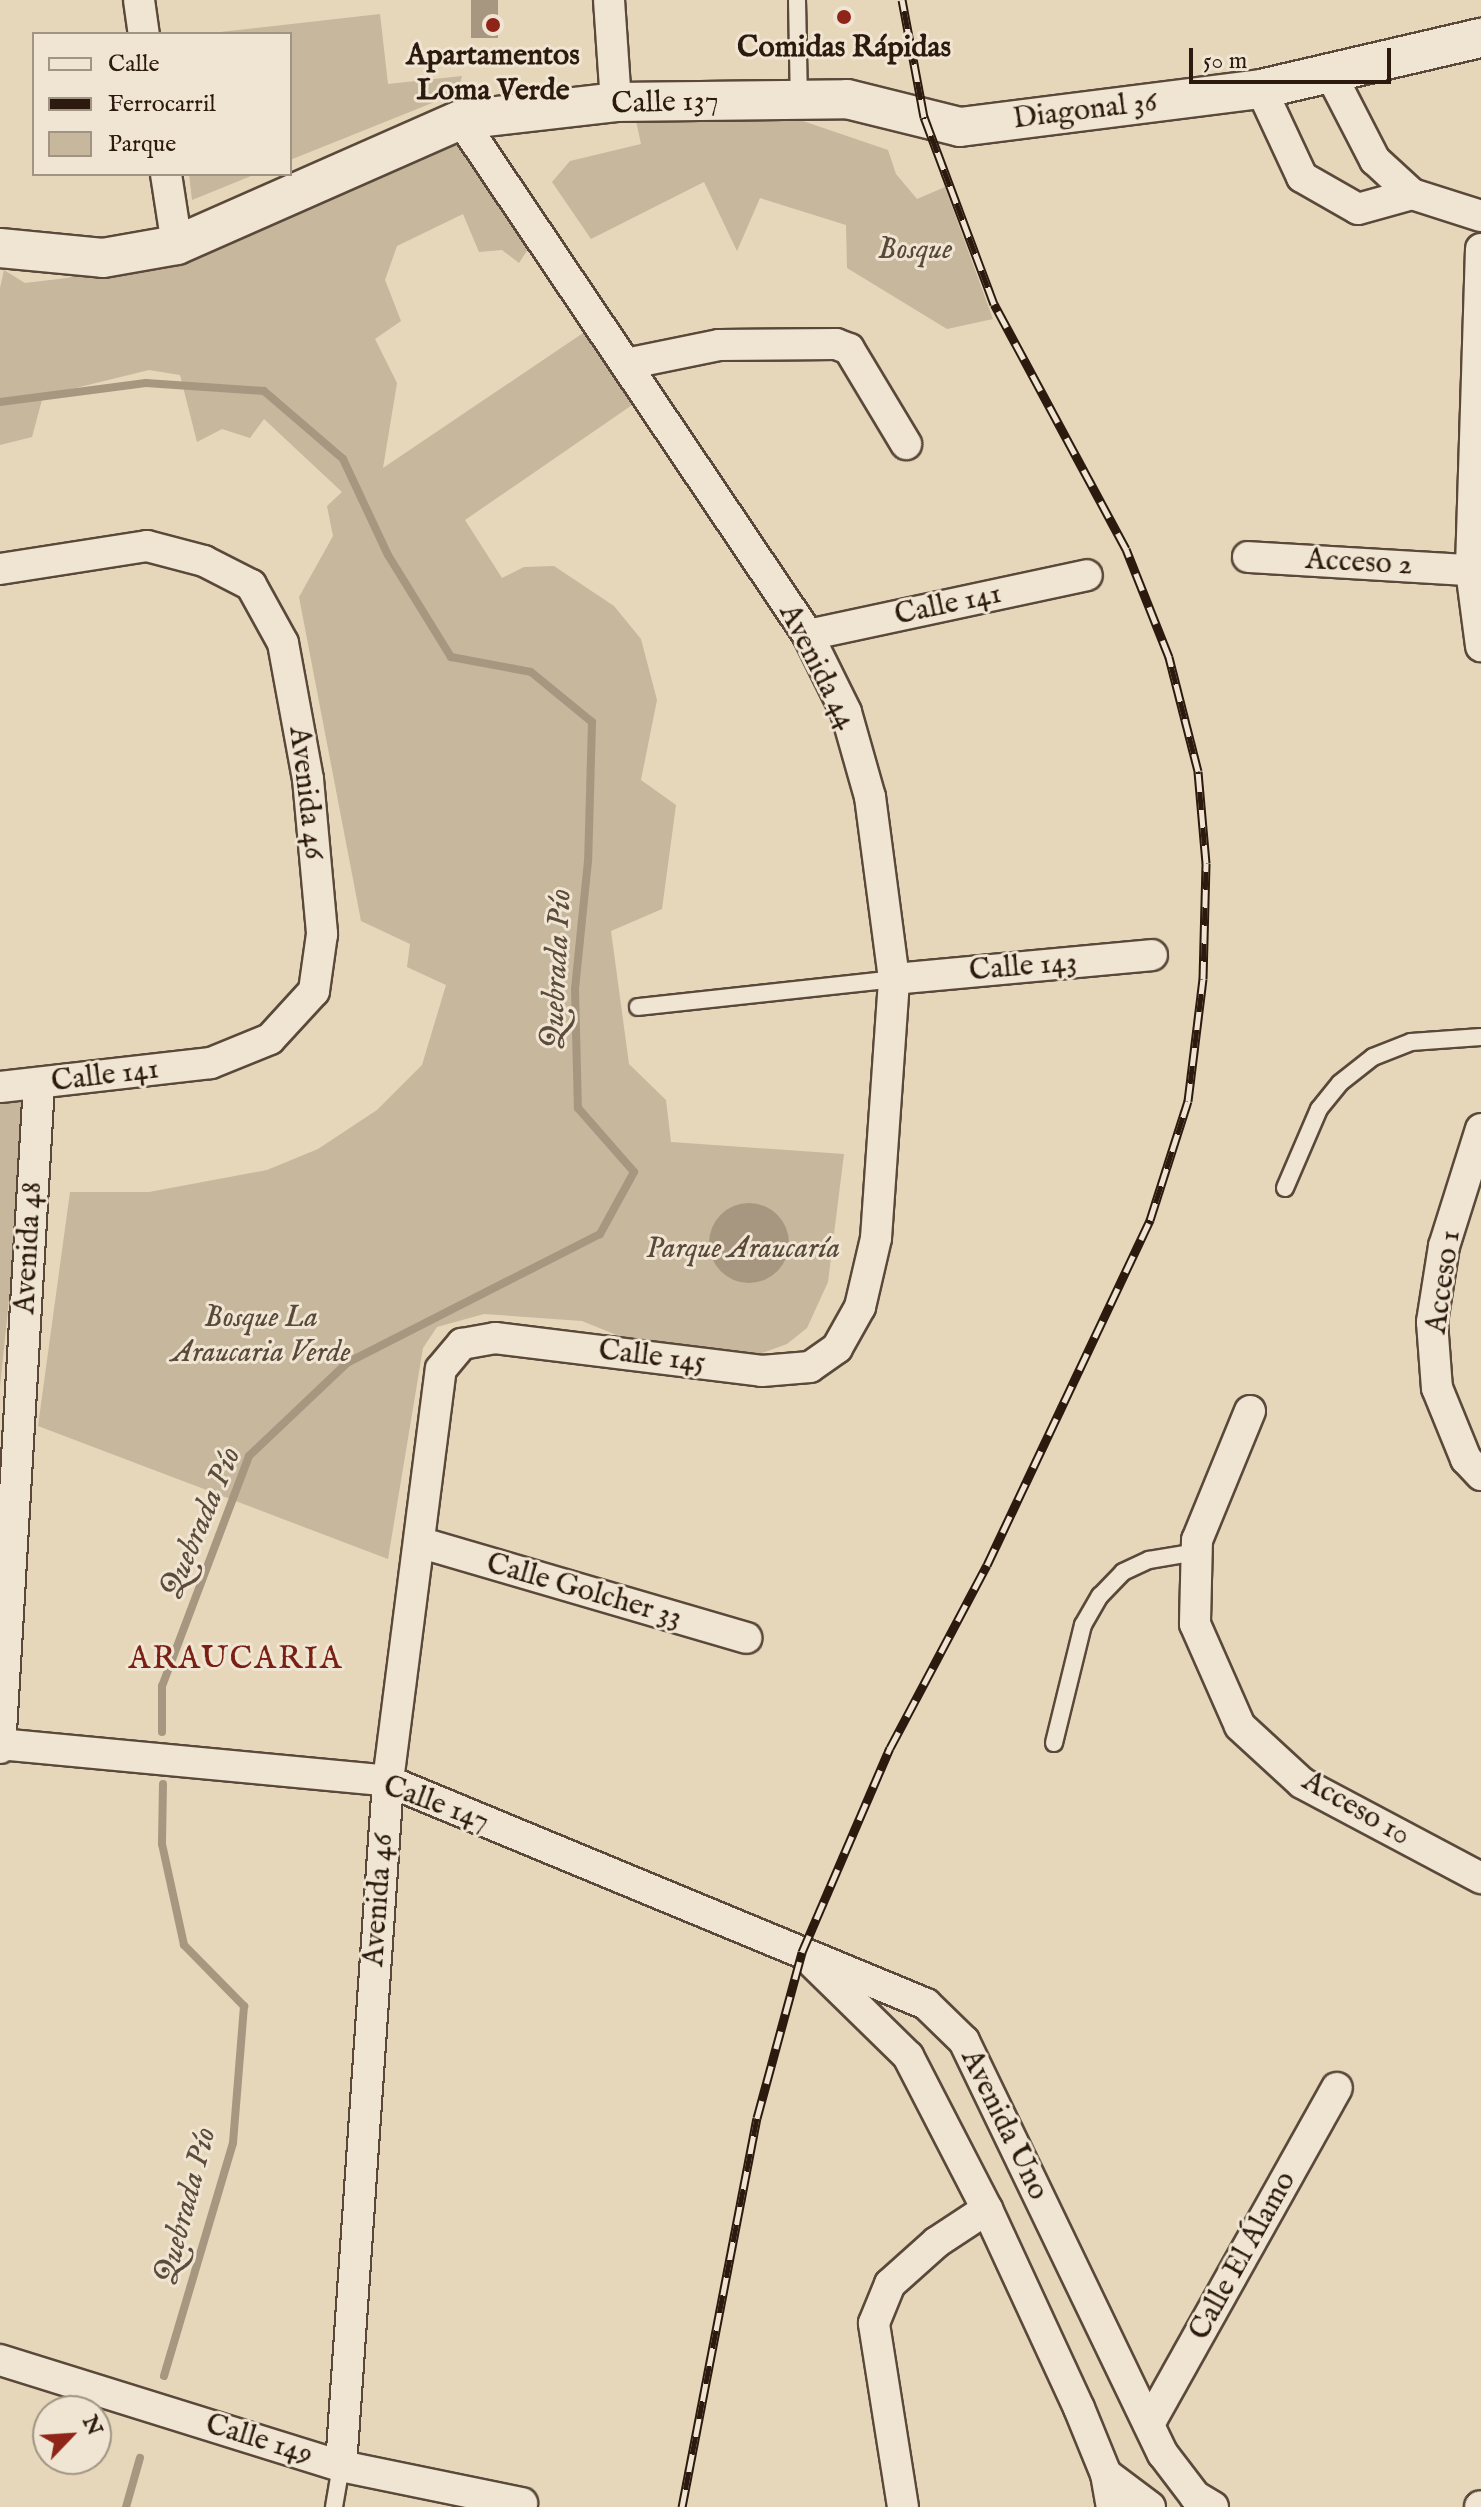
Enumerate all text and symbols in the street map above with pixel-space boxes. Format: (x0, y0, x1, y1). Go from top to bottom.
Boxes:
marker: Comidas Rápidas (835, 8, 853, 26)
marker: Apartamentos Loma Verde (484, 16, 502, 34)
place label: Comidas Rápidas (737, 30, 951, 66)
legend (32, 32, 292, 176)
scale bar (1193, 32, 1395, 82)
place label: Apartamentos Loma Verde (406, 38, 580, 108)
text: 50 m (1203, 46, 1247, 77)
text: Calle (108, 49, 160, 80)
street label: Calle 137 (611, 83, 719, 123)
street label: Diagonal 36 (1011, 84, 1159, 138)
text: Ferrocarril (108, 89, 216, 120)
text: Parque (108, 129, 176, 160)
park label: Bosque (878, 232, 952, 268)
street label: Acceso 2 (1305, 542, 1413, 584)
street label: Calle 141 (891, 576, 1005, 634)
street label: Avenida 44 (770, 599, 864, 735)
street label: Avenida 46 (280, 725, 332, 861)
water label: Quebrada Pío (535, 888, 581, 1050)
street label: Calle 143 (968, 944, 1078, 990)
street label: Calle 141 (49, 1052, 161, 1100)
street label: Avenida 48 (8, 1181, 50, 1315)
street label: Acceso 1 (1419, 1228, 1469, 1336)
park label: Parque Araucaría (646, 1231, 840, 1267)
park label: Bosque La Araucaria Verde (172, 1300, 350, 1370)
street label: Calle 145 (596, 1333, 708, 1381)
water label: Quebrada Pío (153, 1442, 251, 1604)
street label: Calle Golcher 33 (482, 1546, 686, 1636)
district label: ARAUCARIA (129, 1641, 343, 1679)
street label: Acceso 10 (1296, 1764, 1416, 1854)
street label: Calle 147 (378, 1768, 494, 1840)
street label: Avenida 46 (356, 1832, 402, 1968)
street label: Avenida Uno (952, 2044, 1056, 2206)
water label: Quebrada Pío (148, 2124, 226, 2288)
street label: Calle El Álamo (1182, 2165, 1304, 2347)
north arrow (32, 2395, 112, 2475)
street label: Calle 149 (201, 2407, 317, 2473)
text: N (75, 2411, 109, 2440)

